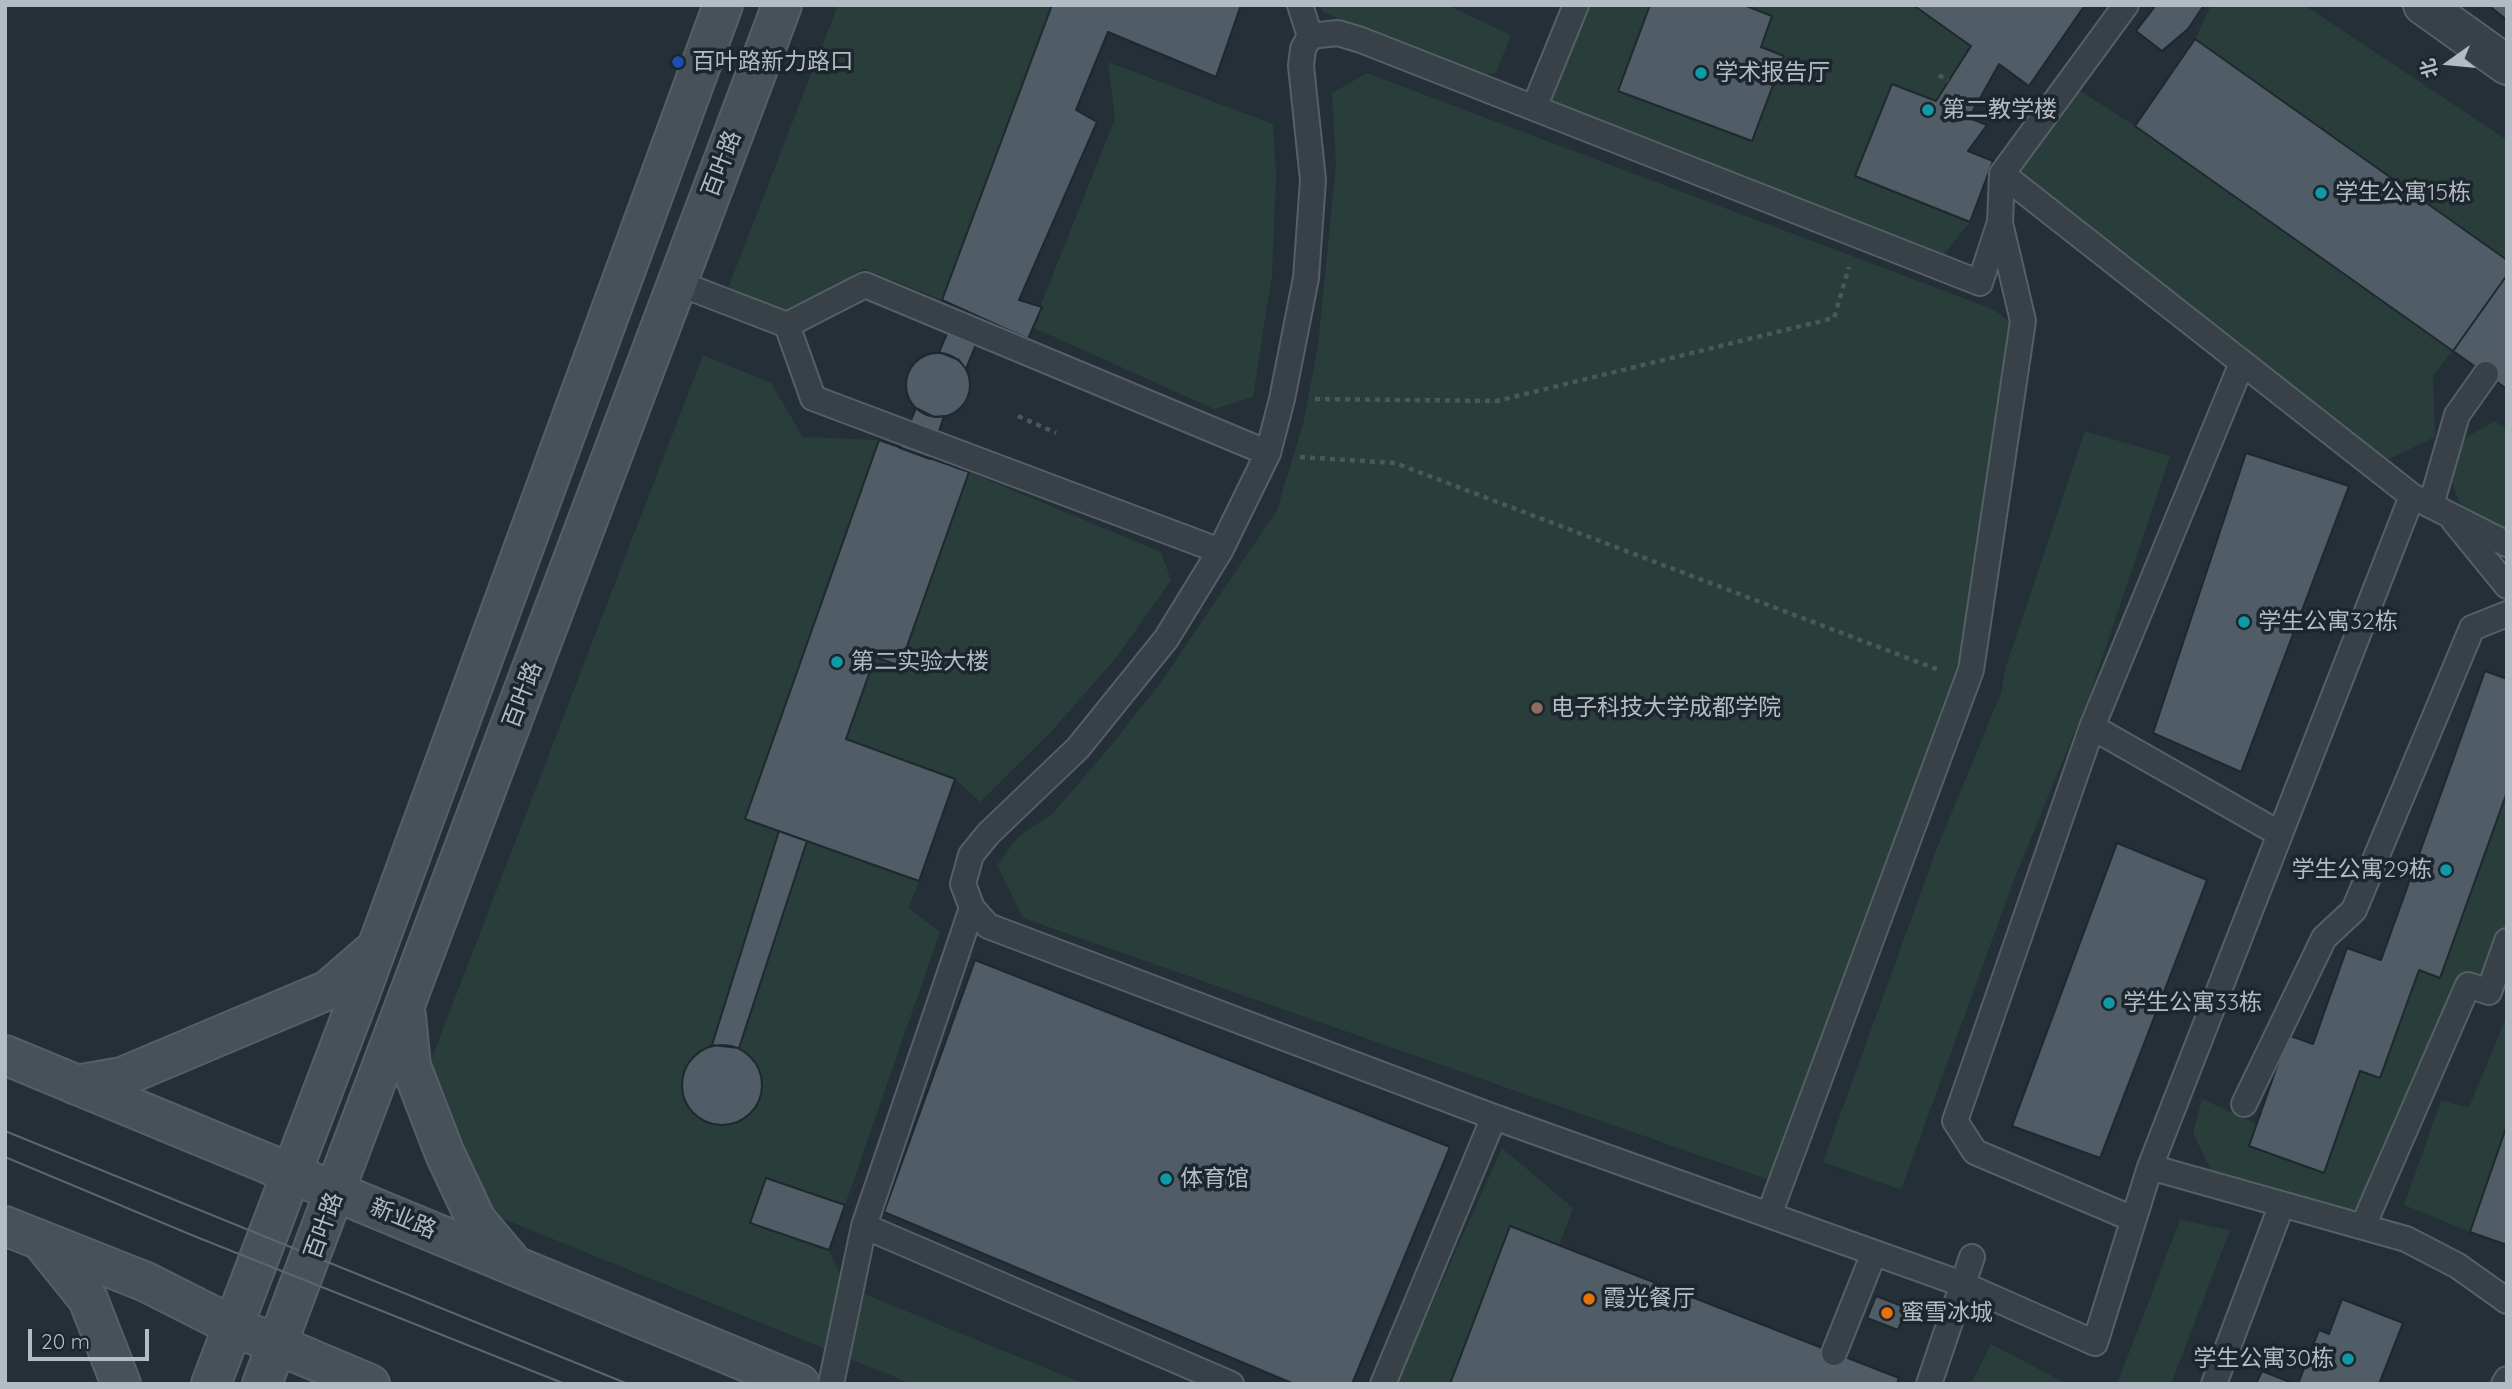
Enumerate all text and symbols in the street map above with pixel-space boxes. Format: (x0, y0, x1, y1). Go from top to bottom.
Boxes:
north arrow (2414, 28, 2484, 98)
place label: 百叶路新力路口 (692, 48, 853, 76)
marker: 百叶路新力路口 (670, 54, 686, 70)
text: 北 (2415, 56, 2443, 81)
place label: 学术报告厅 (1715, 59, 1830, 87)
marker: 学术报告厅 (1693, 65, 1709, 81)
place label: 第二教学楼 (1942, 96, 2057, 124)
marker: 第二教学楼 (1920, 102, 1936, 118)
street label: 百叶路 (697, 127, 747, 201)
place label: 学生公寓15栋 (2335, 179, 2471, 207)
marker: 学生公寓15栋 (2313, 185, 2329, 201)
place label: 学生公寓32栋 (2258, 608, 2398, 636)
marker: 学生公寓32栋 (2236, 614, 2252, 630)
place label: 第二实验大楼 (851, 648, 989, 676)
marker: 第二实验大楼 (829, 654, 845, 670)
street label: 百叶路 (498, 658, 548, 732)
place label: 电子科技大学成都学院 (1551, 694, 1781, 722)
marker: 电子科技大学成都学院 (1529, 700, 1545, 716)
place label: 学生公寓29栋 (2291, 856, 2432, 884)
marker: 学生公寓29栋 (2438, 862, 2454, 878)
place label: 学生公寓33栋 (2123, 989, 2262, 1017)
marker: 学生公寓33栋 (2101, 995, 2117, 1011)
place label: 体育馆 (1180, 1165, 1249, 1193)
marker: 体育馆 (1158, 1171, 1174, 1187)
street label: 百叶路 (299, 1189, 349, 1263)
street label: 新业路 (366, 1193, 440, 1245)
place label: 霞光餐厅 (1603, 1285, 1695, 1313)
marker: 霞光餐厅 (1581, 1291, 1597, 1307)
place label: 蜜雪冰城 (1901, 1299, 1993, 1327)
marker: 蜜雪冰城 (1879, 1305, 1895, 1321)
scale bar (32, 1316, 152, 1360)
text: 20 m (41, 1328, 90, 1354)
place label: 学生公寓30栋 (2193, 1345, 2334, 1373)
marker: 学生公寓30栋 (2340, 1351, 2356, 1367)

